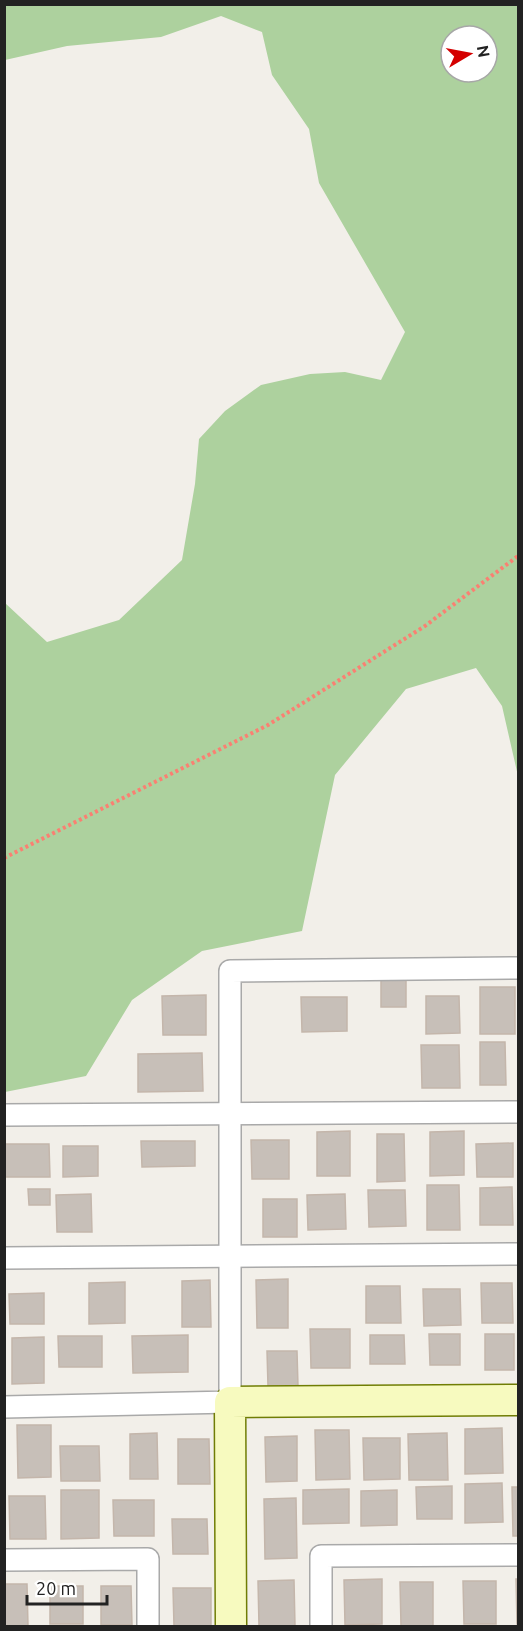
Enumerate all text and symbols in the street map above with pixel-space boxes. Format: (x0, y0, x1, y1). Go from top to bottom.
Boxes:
north arrow (439, 24, 499, 84)
text: N (474, 44, 494, 59)
scale bar (27, 1568, 106, 1606)
text: 20 m (36, 1578, 76, 1598)

